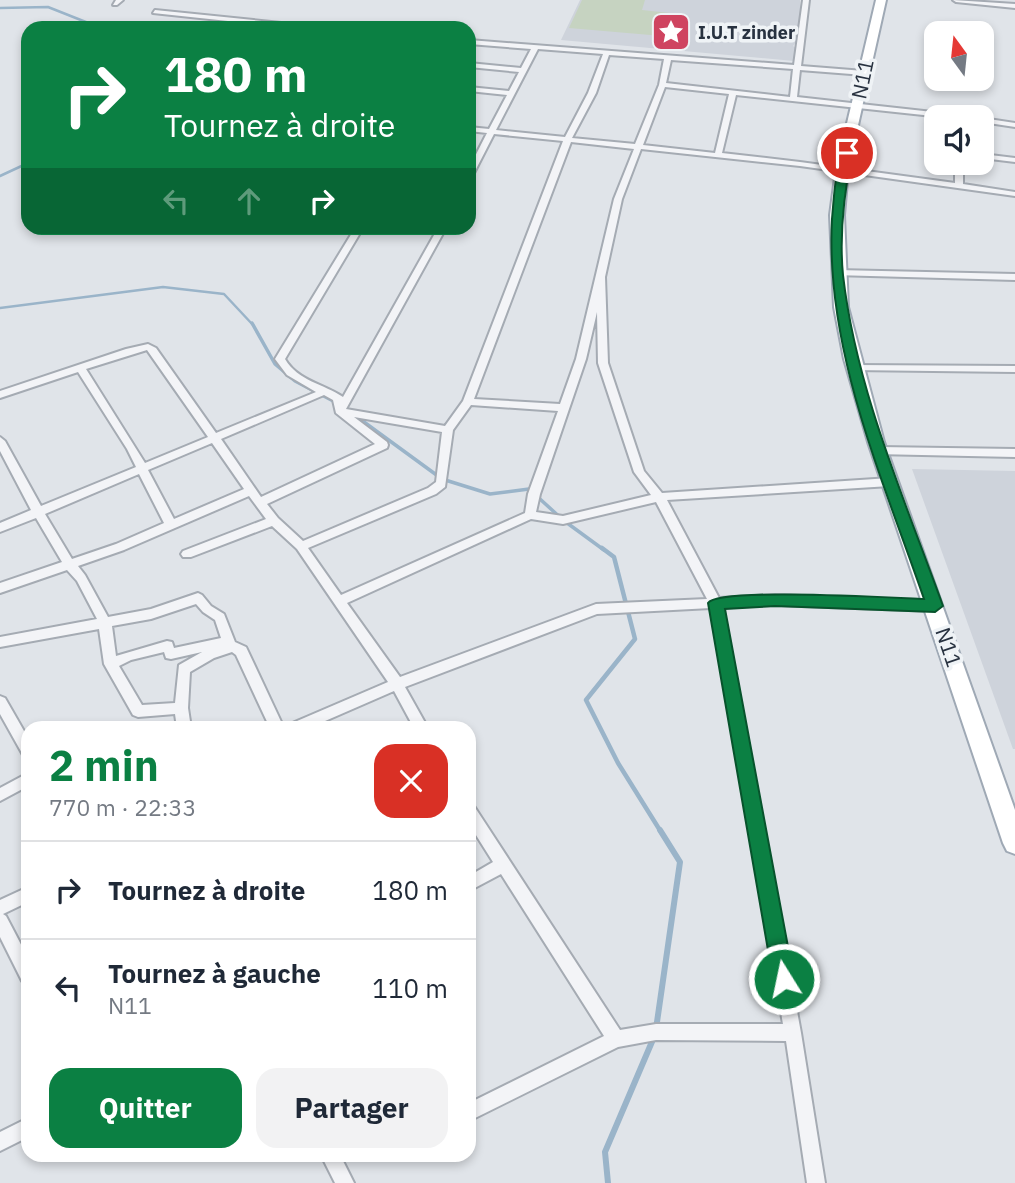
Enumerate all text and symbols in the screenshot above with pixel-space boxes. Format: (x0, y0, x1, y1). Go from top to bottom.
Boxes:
place icon: I.U.T zinder (650, 11, 692, 53)
place label: I.U.T zinder (698, 21, 795, 44)
north arrow (924, 21, 994, 91)
map controls (924, 21, 994, 175)
text: 180 m (164, 42, 308, 105)
icon: right (49, 49, 140, 140)
street label: N11 (844, 57, 880, 101)
text: Tournez à droite (164, 104, 395, 146)
button: sound (924, 105, 994, 175)
pin (817, 123, 877, 183)
icon: arrive (828, 134, 866, 172)
icon: left (157, 182, 195, 220)
icon: ahead (230, 182, 268, 220)
icon: right (303, 182, 341, 220)
street label: N11 (929, 624, 969, 670)
text: 2 min (49, 738, 159, 793)
button: close (374, 744, 448, 818)
text: 770 m · 22:33 (49, 792, 196, 822)
icon: right (49, 871, 87, 909)
text: Tournez à droite (108, 873, 305, 907)
text: 180 m (372, 873, 448, 907)
position arrow (747, 942, 821, 1016)
text: Tournez à gauche (108, 956, 321, 990)
icon: left (49, 969, 87, 1007)
text: 110 m (372, 971, 448, 1005)
text: N11 (108, 990, 152, 1020)
button: Quitter (49, 1068, 242, 1148)
button: Partager (256, 1068, 448, 1148)

